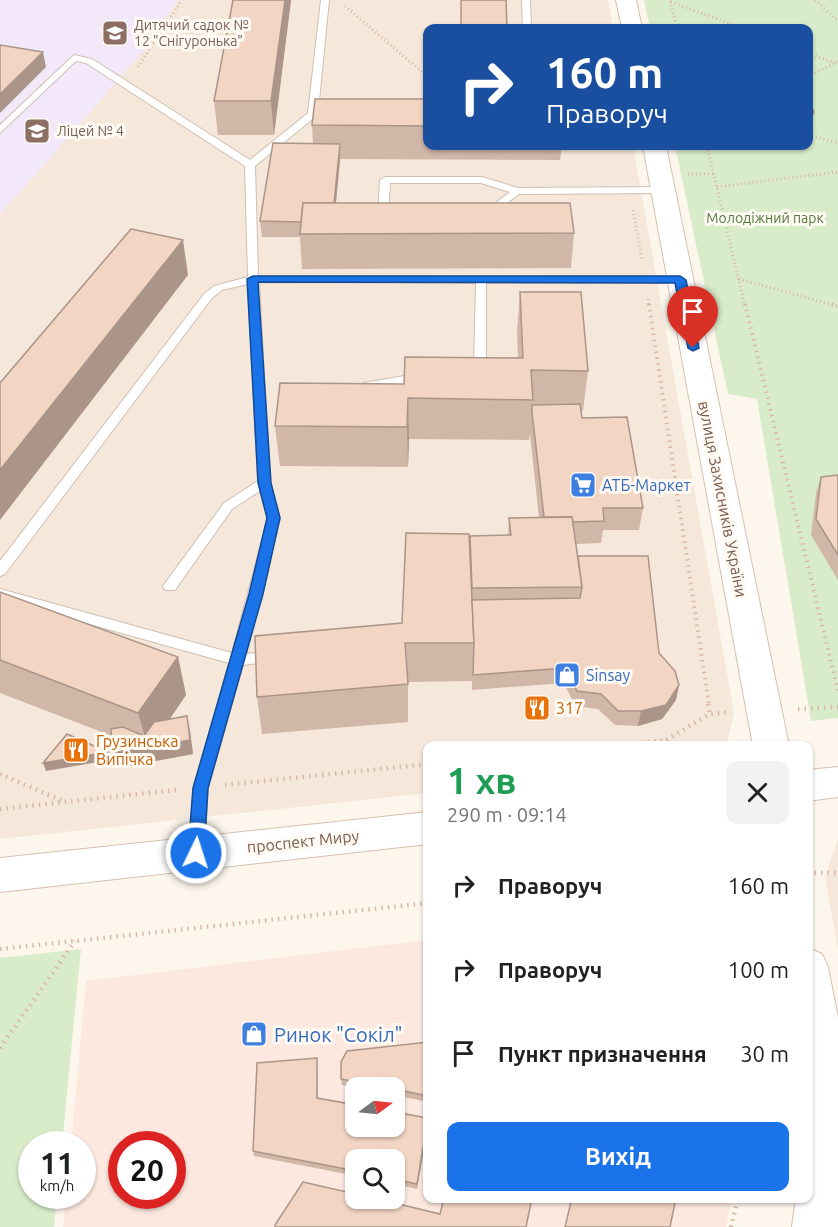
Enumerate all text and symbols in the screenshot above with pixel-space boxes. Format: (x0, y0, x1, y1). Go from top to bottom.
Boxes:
place label: Дитячий садок № 12 "Снігуронька" (134, 17, 249, 49)
school or university icon: Дитячий садок № 12 "Снігуронька" (100, 18, 130, 48)
icon: right (447, 48, 525, 126)
text: 160 m (546, 49, 663, 96)
text: Праворуч (546, 98, 668, 128)
school or university icon: Ліцей № 4 (22, 116, 52, 146)
place label: Ліцей № 4 (57, 123, 124, 139)
park label: Молодіжний парк (706, 210, 824, 226)
pin (667, 286, 718, 348)
icon: arrive (676, 295, 709, 328)
street label: вулиця Захисників України (695, 399, 751, 599)
supermarket icon: АТБ-Маркет (568, 470, 598, 500)
place label: АТБ-Маркет (602, 476, 691, 494)
shop icon: Sinsay (552, 660, 582, 690)
place label: Sinsay (586, 666, 631, 684)
restaurant icon: 317 (522, 693, 552, 723)
place label: 317 (556, 699, 583, 717)
place label: Грузинська Випічка (96, 732, 178, 768)
restaurant icon: Грузинська Випічка (61, 735, 91, 765)
text: 1 хв (447, 760, 516, 801)
button: close (726, 761, 789, 824)
text: 290 m · 09:14 (447, 803, 567, 826)
position arrow (164, 821, 228, 885)
street label: проспект Миру (246, 826, 360, 856)
icon: right (447, 869, 480, 902)
text: Праворуч (498, 873, 602, 898)
text: 160 m (728, 873, 789, 898)
icon: right (447, 953, 480, 986)
text: Праворуч (498, 957, 602, 982)
text: 100 m (728, 957, 789, 982)
shop icon: Ринок "Сокіл" (239, 1019, 269, 1049)
place label: Ринок "Сокіл" (274, 1023, 403, 1046)
icon: arrive (447, 1037, 480, 1070)
text: Пункт призначення (498, 1041, 707, 1066)
text: 30 m (740, 1041, 789, 1066)
north arrow (345, 1077, 405, 1137)
map controls (345, 1077, 405, 1209)
button: Вихід (447, 1122, 789, 1191)
speed limit sign: 20 (108, 1131, 186, 1209)
text: 11 (40, 1146, 74, 1180)
button: search (345, 1149, 405, 1209)
text: km/h (40, 1177, 74, 1194)

